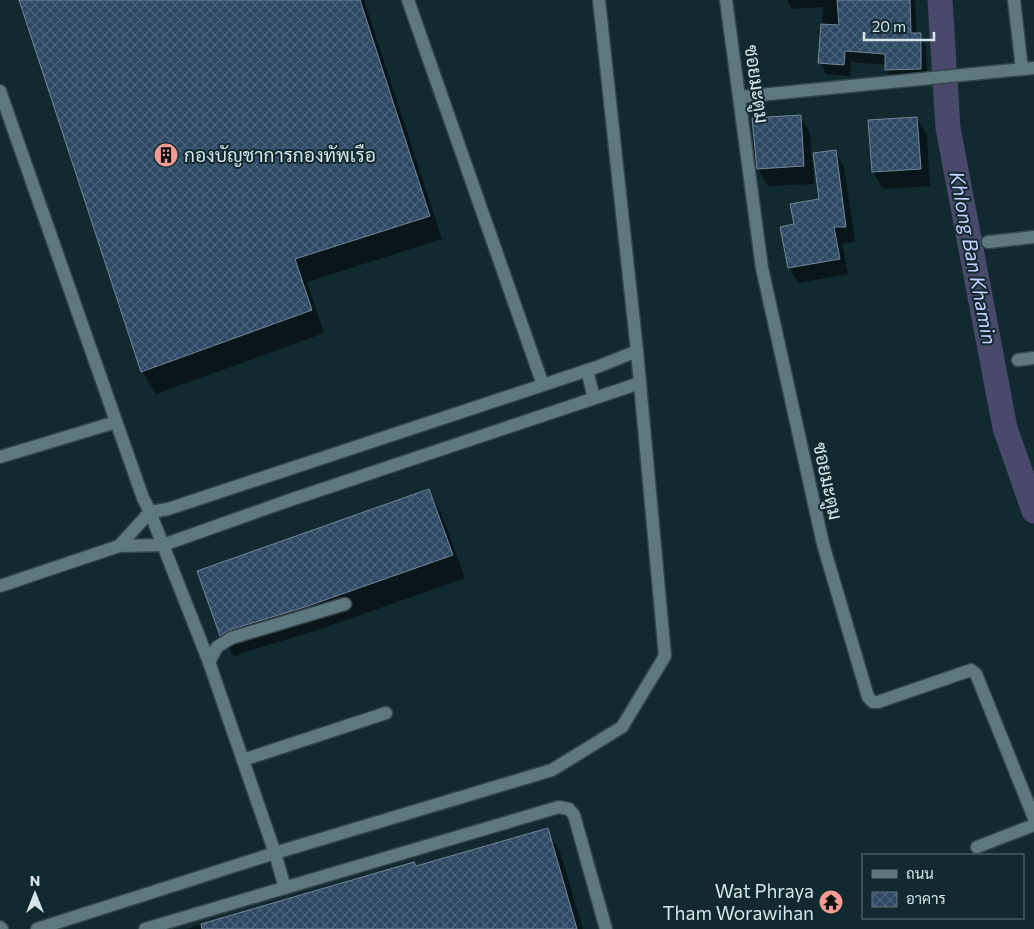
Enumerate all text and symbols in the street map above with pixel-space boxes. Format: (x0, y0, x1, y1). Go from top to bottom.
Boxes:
scale bar (864, 10, 934, 42)
text: 20 m (872, 17, 906, 35)
street label: ซอยมะตูม (738, 43, 774, 125)
building icon: กองบัญชาการกองทัพเรือ (153, 142, 179, 168)
place label: กองบัญชาการกองทัพเรือ (184, 143, 376, 167)
water label: Khlong Ban Khamin (945, 169, 1003, 347)
street label: ซอยมะตูม (806, 440, 848, 522)
legend (862, 854, 1024, 919)
text: ถนน (906, 864, 934, 882)
north arrow (10, 869, 60, 919)
text: N (30, 872, 40, 889)
place label: Wat Phraya Tham Worawihan (662, 879, 814, 924)
temple icon: Wat Phraya Tham Worawihan (818, 889, 844, 915)
text: อาคาร (906, 889, 946, 907)

